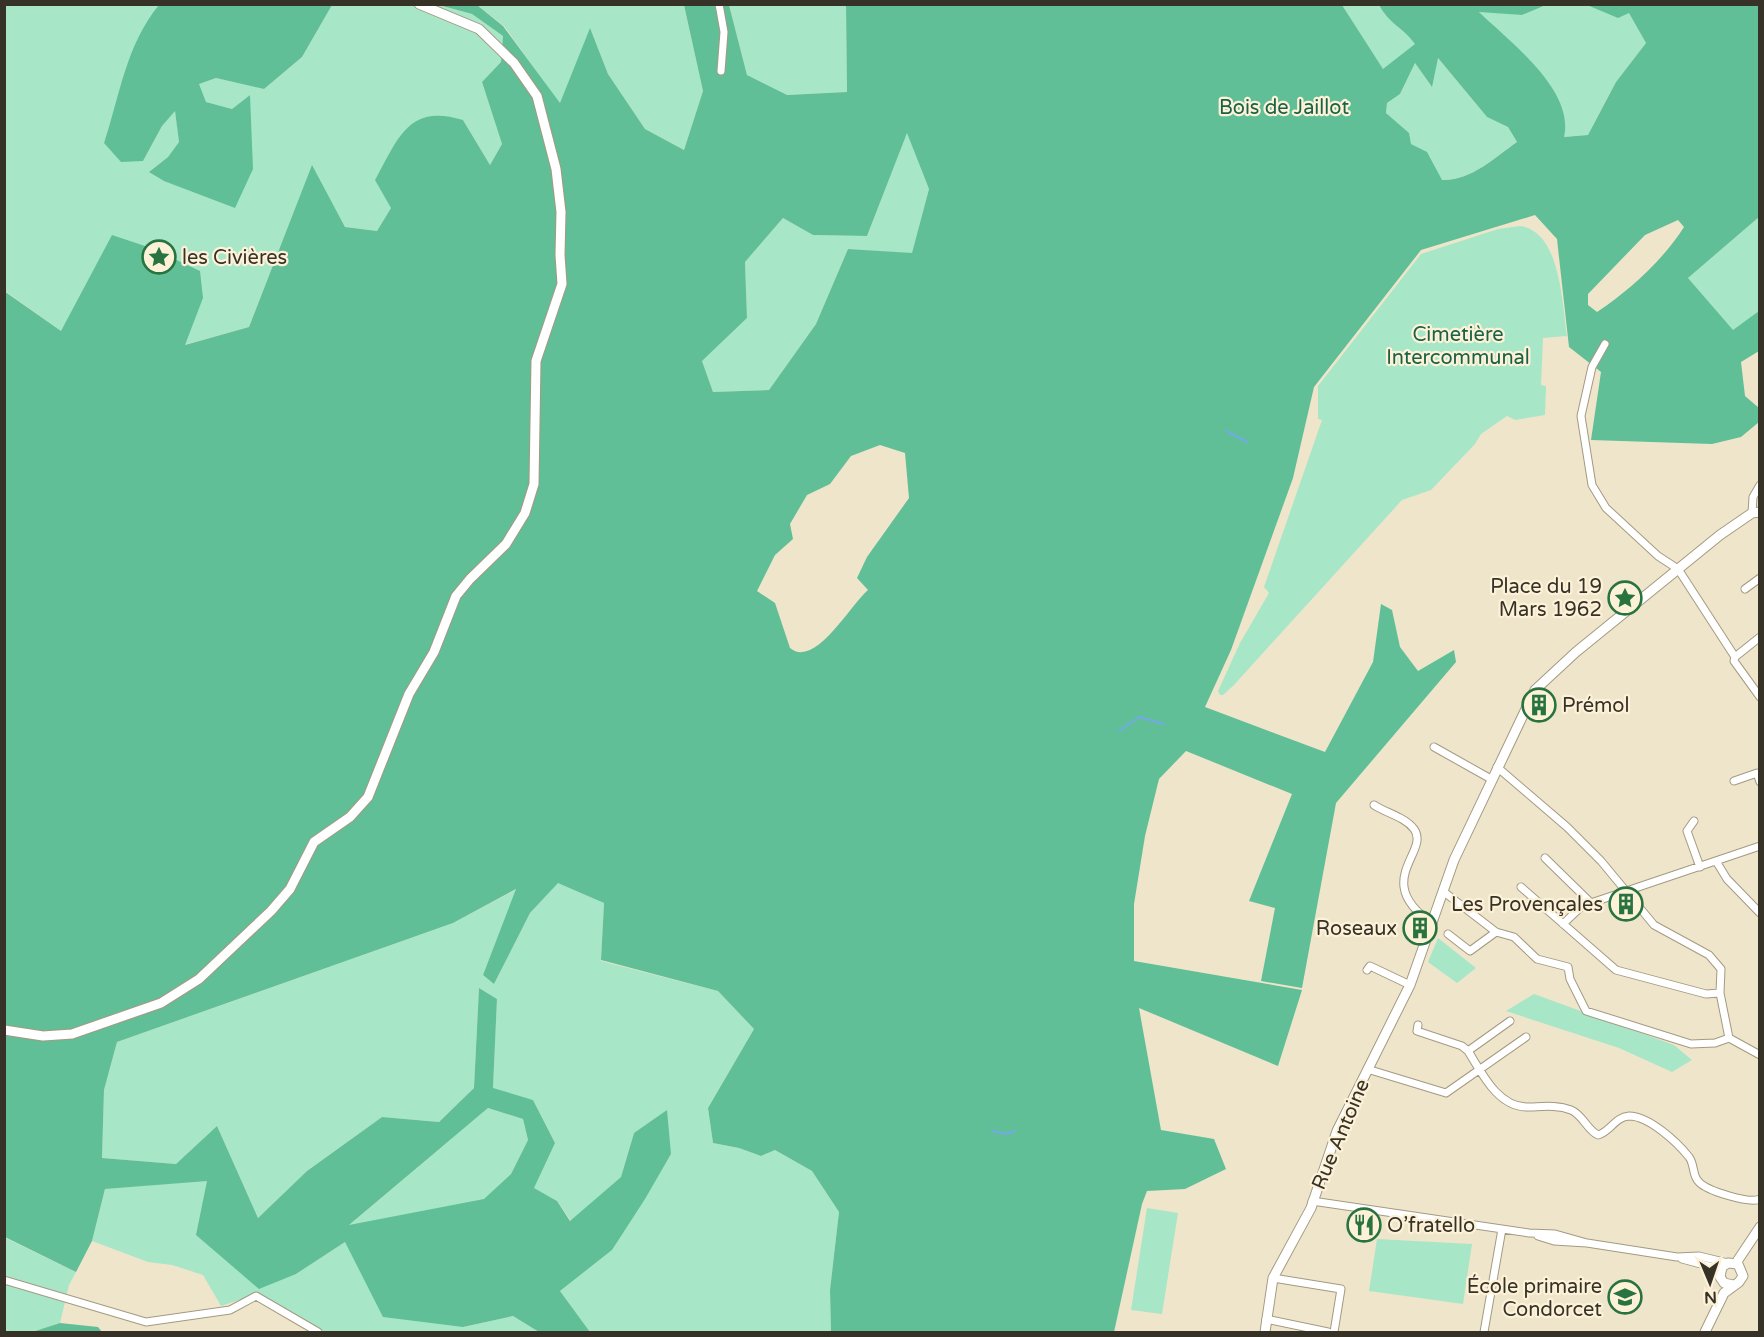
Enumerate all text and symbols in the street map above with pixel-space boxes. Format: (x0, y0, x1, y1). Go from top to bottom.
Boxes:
park label: Bois de Jaillot (1219, 96, 1349, 120)
place icon: les Civières (141, 239, 177, 275)
place label: les Civières (182, 246, 287, 270)
park label: Cimetière Intercommunal (1386, 323, 1530, 370)
place label: Place du 19 Mars 1962 (1490, 575, 1602, 622)
place icon: Place du 19 Mars 1962 (1607, 580, 1643, 616)
building icon: Prémol (1521, 687, 1557, 723)
place label: Prémol (1562, 694, 1629, 718)
building icon: Les Provençales (1608, 886, 1644, 922)
place label: Les Provençales (1451, 893, 1603, 917)
building icon: Roseaux (1402, 910, 1438, 946)
place label: Roseaux (1316, 917, 1397, 941)
street label: Rue Antoine (1307, 1075, 1375, 1193)
restaurant icon: O’fratello (1346, 1207, 1382, 1243)
place label: O’fratello (1387, 1214, 1475, 1238)
north arrow (1680, 1253, 1740, 1313)
place label: École primaire Condorcet (1467, 1274, 1602, 1322)
school or university icon: École primaire Condorcet (1607, 1279, 1643, 1315)
text: N (1704, 1287, 1717, 1307)

